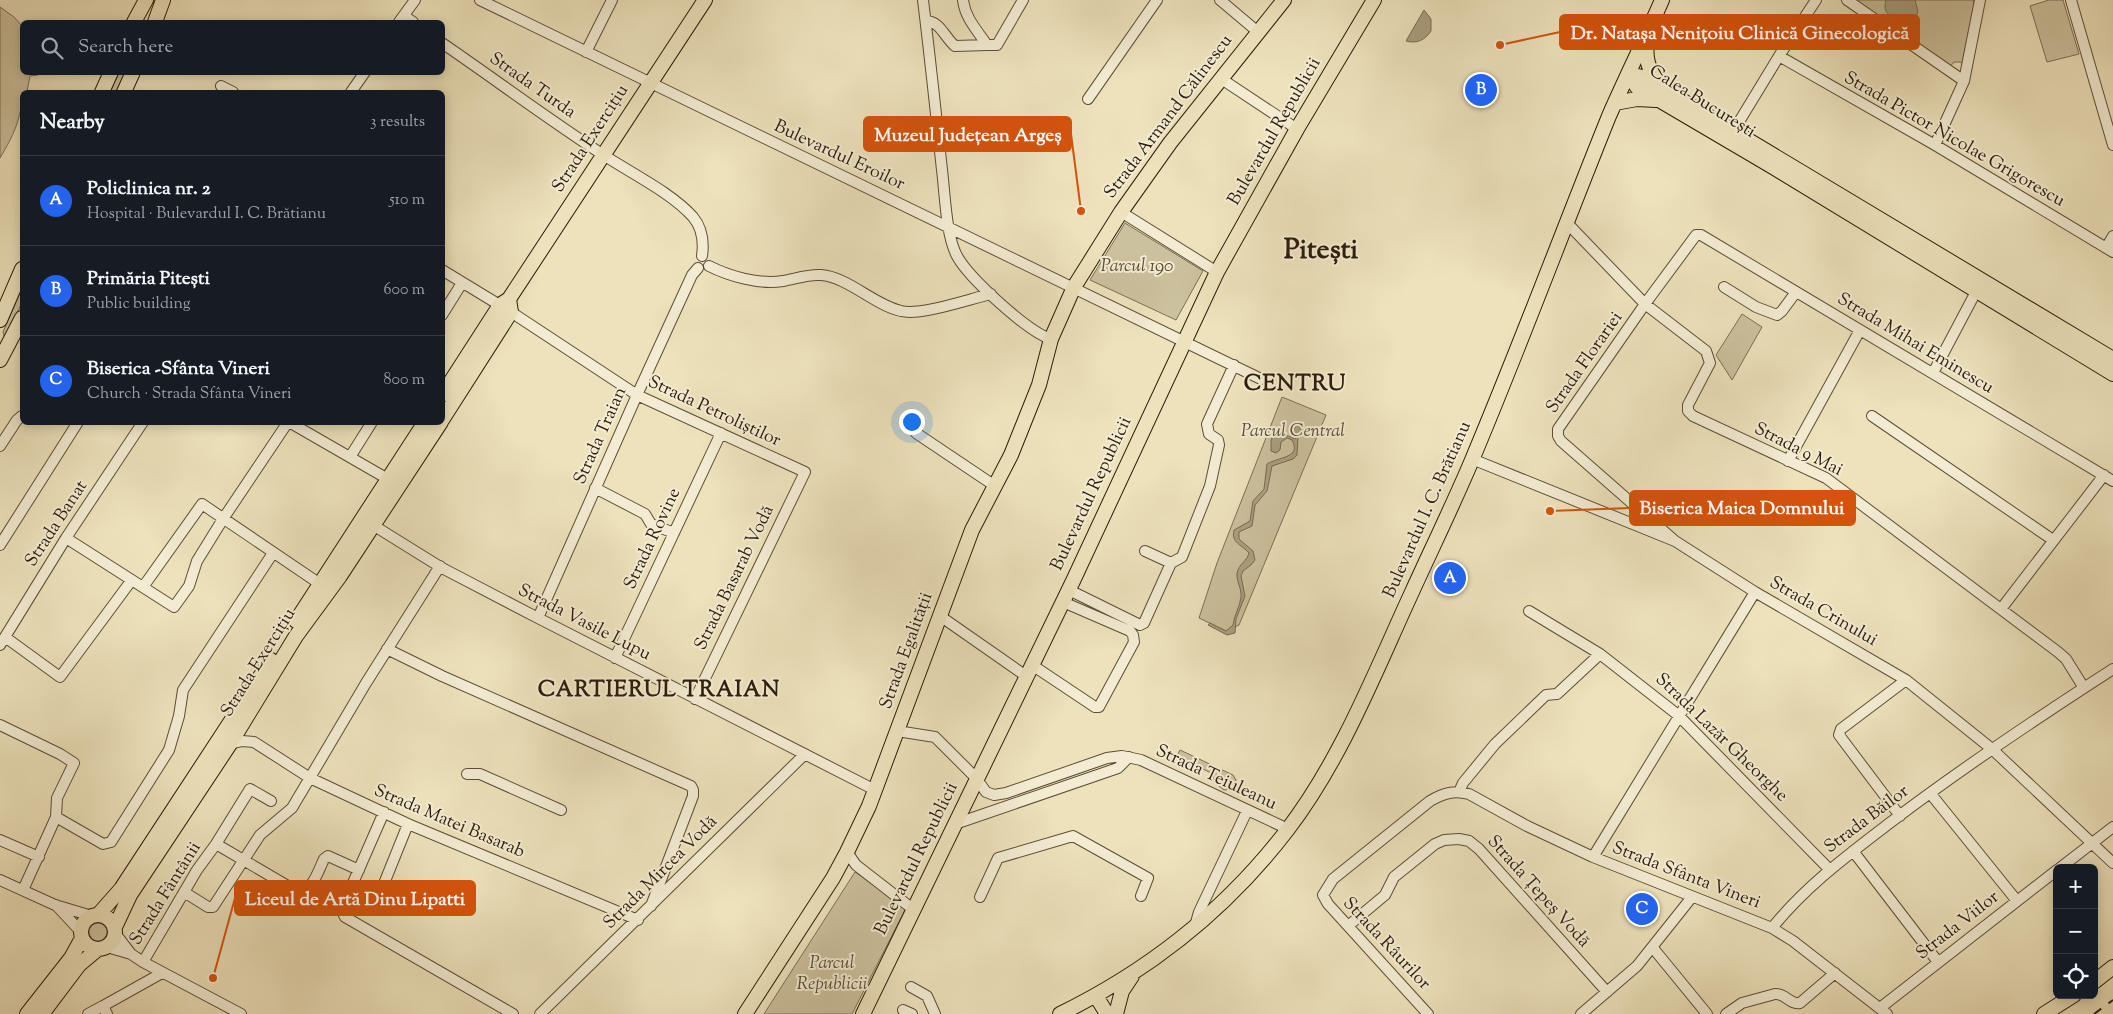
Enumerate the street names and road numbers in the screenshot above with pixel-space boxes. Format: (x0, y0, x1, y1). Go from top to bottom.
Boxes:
street label: Strada Armand Călinescu (1099, 29, 1239, 205)
street label: Strada Turda (483, 46, 581, 126)
street label: Bulevardul Republicii (1222, 53, 1328, 211)
street label: Calea București (1644, 59, 1760, 145)
street label: Strada Pictor Nicolae Grigorescu (1838, 66, 2070, 214)
street label: Strada Exercițiu (546, 80, 636, 198)
street label: Bulevardul Eroilor (769, 114, 909, 198)
street label: Strada Mihai Eminescu (1832, 287, 1998, 401)
street label: Strada Florariei (1540, 307, 1630, 419)
street label: Strada Petroliștilor (643, 370, 785, 454)
street label: Strada Traian (568, 383, 634, 489)
street label: Bulevardul Republicii (1045, 413, 1139, 575)
street label: Bulevardul I. C. Brătianu (1377, 417, 1479, 603)
street label: Strada 9 Mai (1749, 417, 1847, 483)
street label: Strada Banat (19, 476, 95, 572)
street label: Strada Rovine (618, 484, 688, 594)
street label: Strada Basarab Vodă (689, 501, 781, 655)
street label: Strada Crinului (1764, 570, 1882, 654)
street label: Strada Vasile Lupu (513, 578, 655, 668)
street label: Strada Egalității (874, 589, 940, 713)
street label: Strada Exercițiu (215, 603, 303, 723)
street label: Strada Lazăr Gheorghe (1649, 667, 1793, 809)
street label: Strada Teiuleanu (1151, 738, 1281, 818)
street label: Strada Matei Basarab (370, 778, 529, 866)
street label: Bulevardul Republicii (869, 778, 965, 940)
street label: Strada Băilor (1819, 779, 1915, 861)
street label: Strada Mircea Vodă (598, 810, 724, 936)
street label: Strada Țepeș Vodă (1480, 830, 1596, 954)
street label: Strada Sfânta Vineri (1608, 836, 1764, 916)
street label: Strada Fântânii (124, 837, 208, 951)
street label: Strada Viilor (1911, 885, 2005, 967)
street label: Strada Râurilor (1336, 892, 1436, 996)

